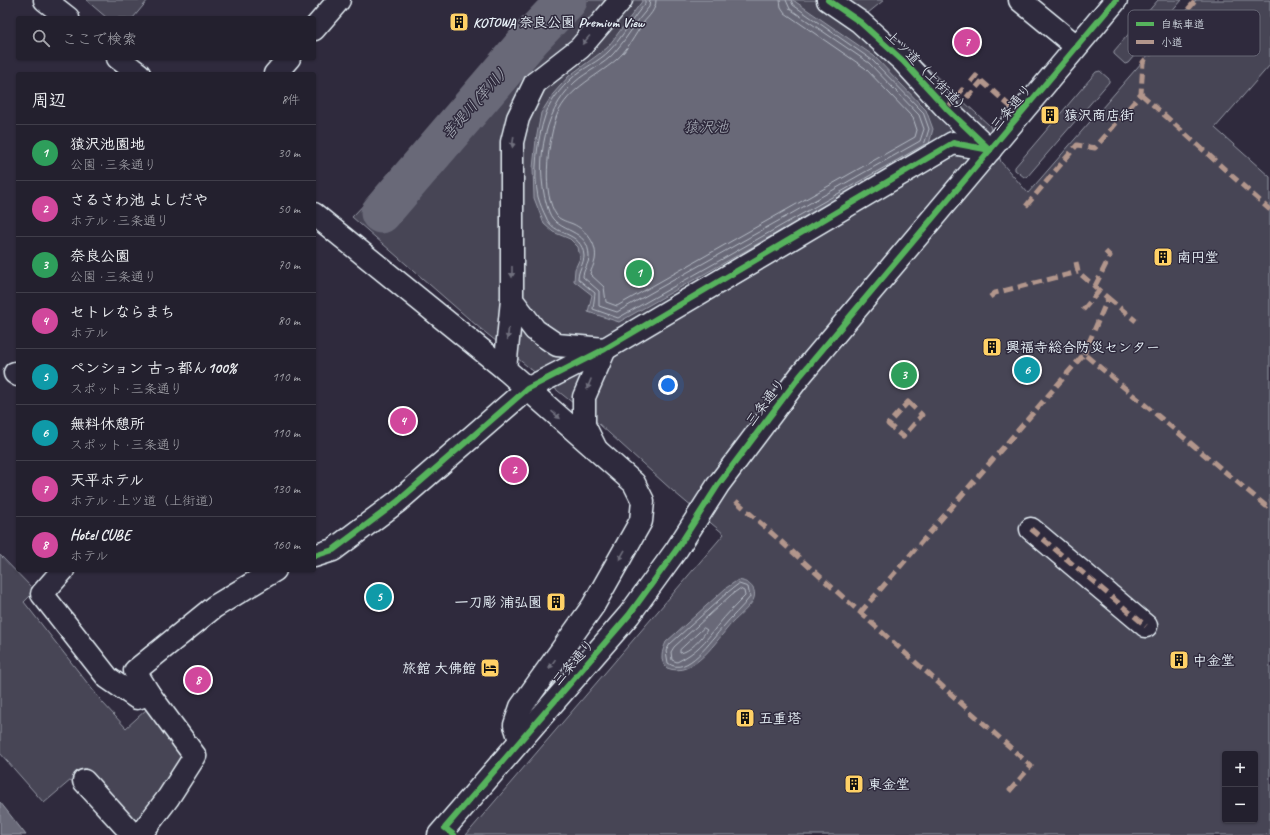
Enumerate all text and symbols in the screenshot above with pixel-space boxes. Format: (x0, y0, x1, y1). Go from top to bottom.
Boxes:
legend (1128, 10, 1260, 56)
building icon: KOTOWA 奈良公園 Premium View (448, 11, 470, 33)
place label: KOTOWA 奈良公園 Premium View (473, 14, 646, 31)
search box (16, 16, 316, 60)
text: 自転車道 (1161, 17, 1205, 31)
icon: search (30, 27, 52, 49)
street label: 上ツ道（上街道） (882, 27, 973, 118)
pin: 7 (954, 27, 980, 57)
text: ここで検索 (62, 30, 137, 49)
one-way arrow (582, 35, 591, 46)
text: 小道 (1161, 35, 1183, 49)
water label: 菩提川(率川) (438, 65, 510, 144)
street label: 三条通り (987, 80, 1036, 134)
text: 周辺 (32, 90, 66, 111)
text: 8件 (281, 92, 300, 108)
building icon: 猿沢商店街 (1039, 104, 1061, 126)
place label: 猿沢商店街 (1064, 107, 1134, 124)
water label: 猿沢池 (683, 118, 729, 137)
text: 猿沢池園地 (70, 135, 145, 154)
one-way arrow (510, 136, 516, 148)
text: 1 (42, 145, 48, 161)
text: 30 m (278, 145, 300, 161)
text: 公園 · 三条通り (70, 157, 157, 173)
text: さるさわ池 よしだや (70, 191, 208, 210)
text: 2 (42, 201, 48, 217)
text: 50 m (278, 201, 300, 217)
text: ホテル · 三条通り (70, 213, 169, 229)
building icon: 南円堂 (1152, 246, 1174, 268)
text: 奈良公園 (70, 247, 130, 266)
place label: 南円堂 (1177, 249, 1219, 266)
text: 3 (42, 257, 48, 273)
text: 70 m (278, 257, 300, 273)
pin: 1 (626, 258, 652, 288)
one-way arrow (509, 266, 515, 279)
text: 公園 · 三条通り (70, 269, 157, 285)
text: セトレならまち (70, 303, 175, 322)
text: 4 (42, 313, 48, 329)
text: 80 m (278, 313, 300, 329)
text: ホテル (70, 325, 108, 341)
one-way arrow (505, 328, 512, 340)
building icon: 興福寺総合防災センター (981, 336, 1003, 358)
place label: 興福寺総合防災センター (1006, 339, 1160, 356)
pin: 6 (1014, 355, 1040, 385)
text: ペンション 古っ都ん100% (70, 359, 237, 378)
pin: 3 (891, 360, 917, 390)
text: 5 (42, 369, 48, 385)
text: 110 m (272, 369, 300, 385)
your location (658, 375, 678, 395)
street label: 三条通り (742, 375, 789, 430)
one-way arrow (586, 379, 592, 390)
text: スポット · 三条通り (70, 381, 183, 397)
pin: 4 (390, 406, 416, 436)
one-way arrow (552, 410, 561, 419)
text: 無料休憩所 (70, 415, 145, 434)
text: 6 (42, 425, 48, 441)
text: 110 m (272, 425, 300, 441)
text: スポット · 三条通り (70, 437, 183, 453)
pin: 2 (501, 455, 527, 485)
text: 天平ホテル (70, 471, 144, 490)
text: 7 (42, 481, 48, 497)
text: 130 m (272, 481, 300, 497)
text: ホテル · 上ツ道（上街道） (70, 493, 221, 509)
text: Hotel CUBE (70, 526, 131, 545)
text: 8 (42, 537, 48, 553)
text: 160 m (272, 537, 300, 553)
text: ホテル (70, 548, 108, 564)
one-way arrow (618, 549, 625, 561)
pin: 5 (366, 582, 392, 612)
building icon: 一刀彫 浦弘園 (545, 591, 567, 613)
place label: 一刀彫 浦弘園 (455, 594, 542, 611)
street label: 三条通り (549, 636, 598, 689)
building icon: 中金堂 (1168, 649, 1190, 671)
place label: 中金堂 (1193, 652, 1235, 669)
hotel icon: 旅館 大佛館 (479, 657, 501, 679)
one-way arrow (548, 659, 556, 669)
place label: 旅館 大佛館 (403, 660, 476, 677)
pin: 8 (185, 665, 211, 695)
building icon: 五重塔 (734, 707, 756, 729)
place label: 五重塔 (759, 710, 801, 727)
map controls (1222, 751, 1258, 823)
button: + (1222, 751, 1258, 787)
building icon: 東金堂 (843, 773, 865, 795)
place label: 東金堂 (868, 776, 910, 793)
button: − (1222, 787, 1258, 823)

